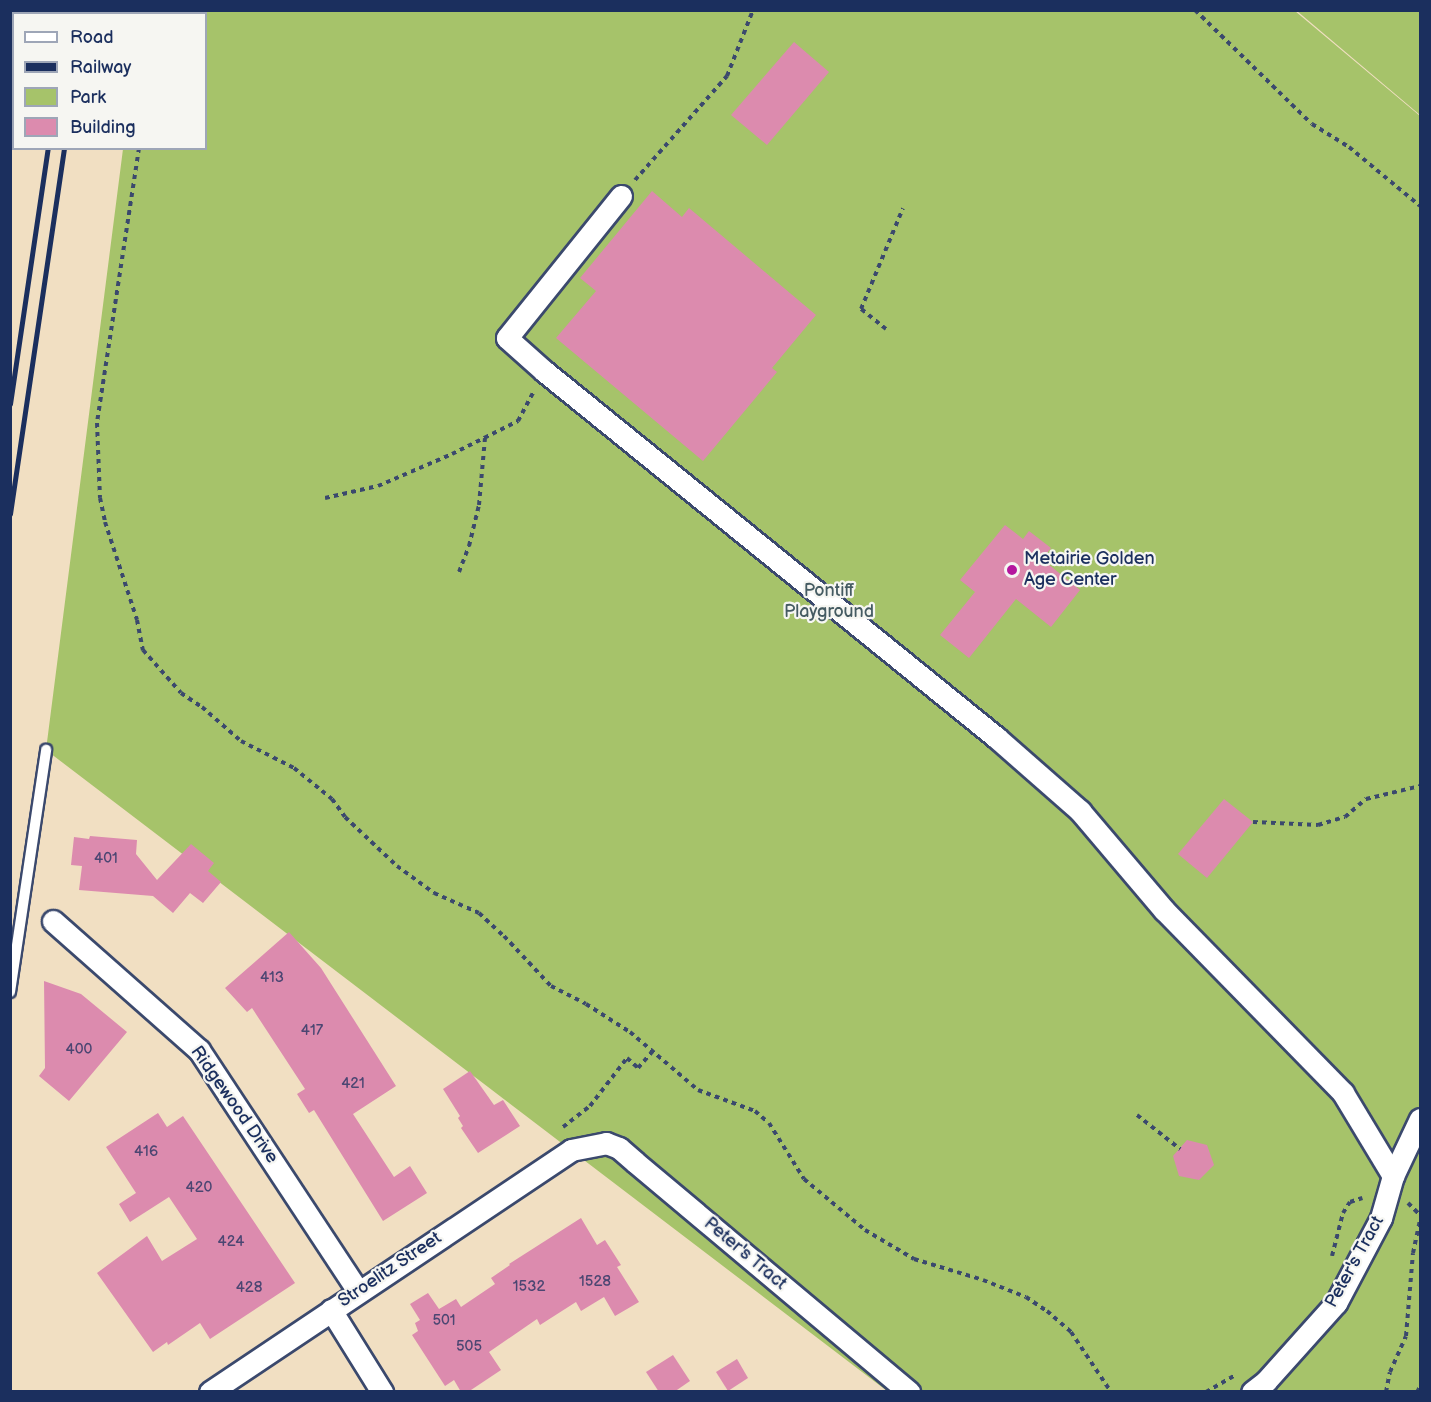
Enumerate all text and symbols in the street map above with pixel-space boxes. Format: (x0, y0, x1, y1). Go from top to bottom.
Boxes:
legend (12, 12, 207, 150)
text: Road (70, 27, 114, 48)
text: Railway (70, 57, 132, 78)
text: Park (70, 87, 106, 108)
text: Building (70, 117, 136, 138)
place label: Metairie Golden Age Center (1024, 549, 1155, 592)
marker: Metairie Golden Age Center (1005, 563, 1019, 577)
park label: Pontiff Playground (784, 581, 874, 624)
house number: 401 (94, 850, 118, 868)
house number: 413 (260, 969, 284, 987)
house number: 417 (301, 1022, 323, 1040)
house number: 400 (66, 1041, 92, 1059)
street label: Ridgewood Drive (185, 1042, 283, 1168)
house number: 421 (341, 1075, 365, 1093)
house number: 416 (134, 1143, 158, 1161)
house number: 420 (186, 1179, 212, 1197)
street label: Peter's Tract (1321, 1212, 1389, 1312)
street label: Peter's Tract (699, 1213, 791, 1295)
street label: Stroelitz Street (334, 1227, 446, 1313)
house number: 424 (218, 1233, 244, 1251)
house number: 1528 (579, 1273, 611, 1291)
house number: 1532 (513, 1278, 545, 1296)
house number: 428 (236, 1279, 262, 1297)
house number: 501 (432, 1312, 456, 1330)
house number: 505 (456, 1338, 482, 1356)

